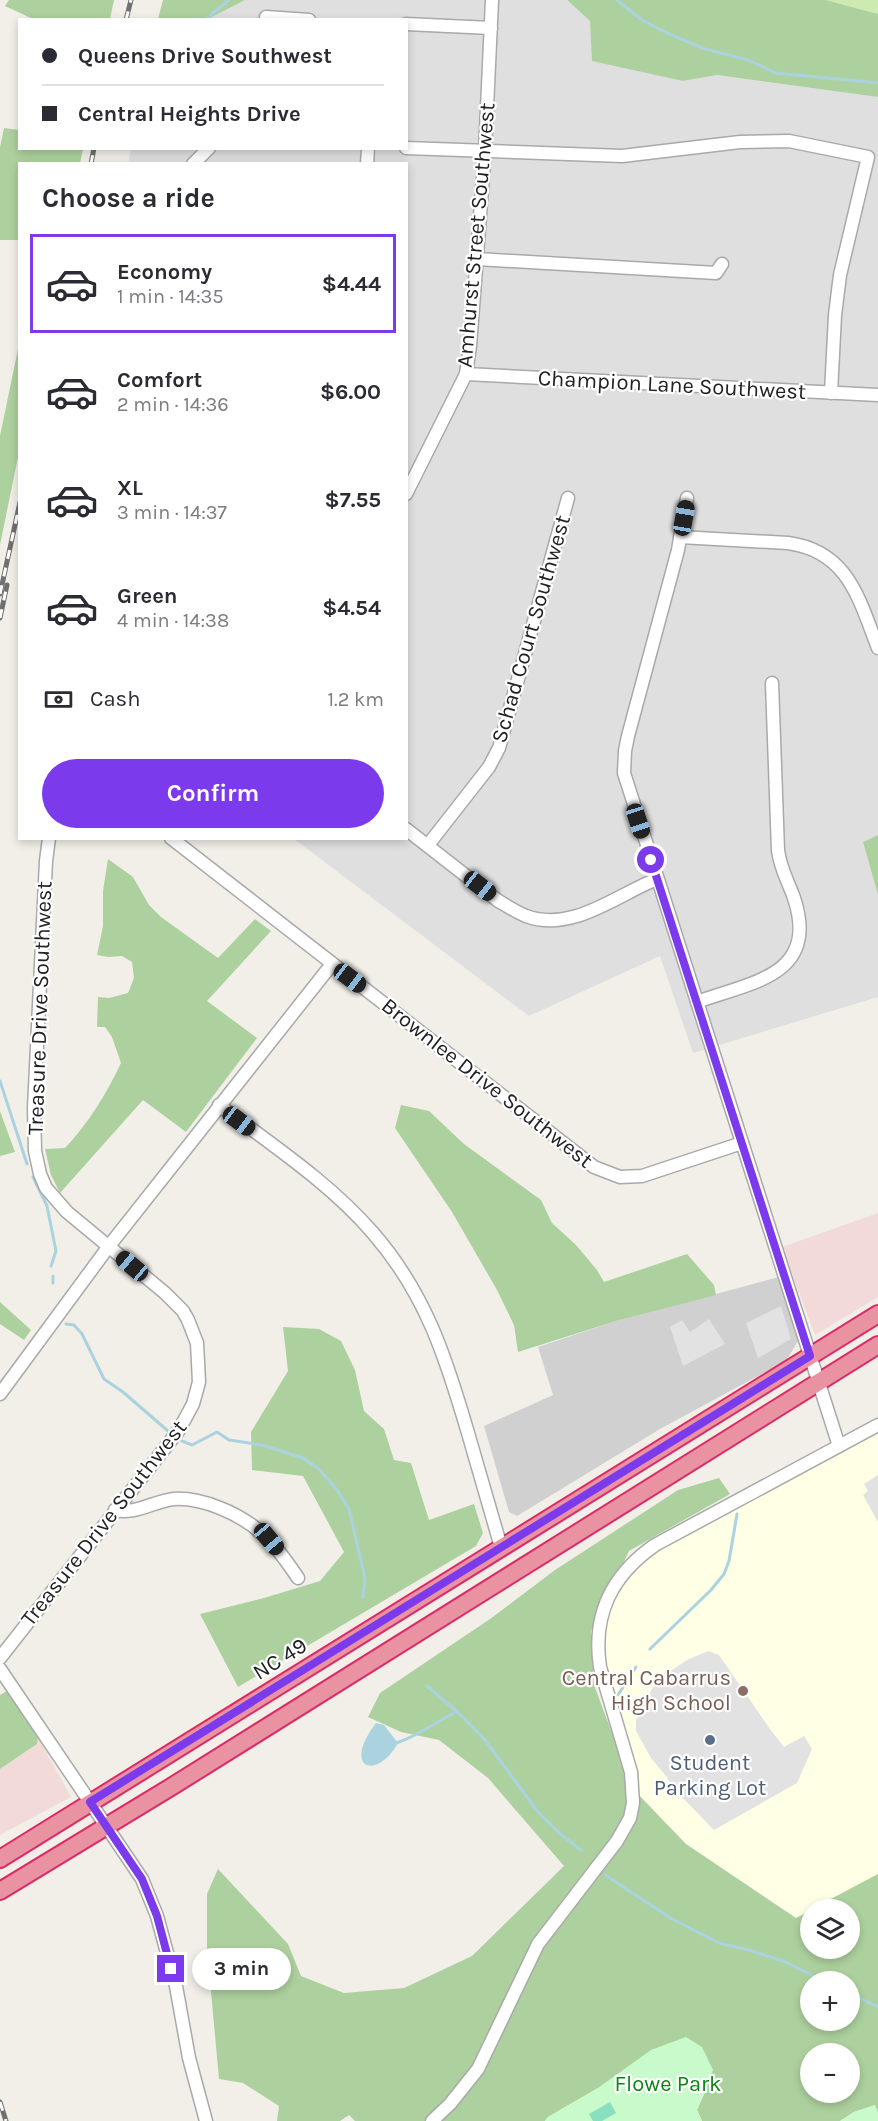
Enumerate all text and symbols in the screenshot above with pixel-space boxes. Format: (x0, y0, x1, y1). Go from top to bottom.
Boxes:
text: Queens Drive Southwest (78, 43, 332, 69)
text: Central Heights Drive (78, 101, 301, 127)
street label: Amhurst Street Southwest (451, 102, 501, 368)
text: Choose a ride (42, 182, 215, 214)
icon: car (45, 257, 99, 311)
text: Economy (117, 259, 212, 285)
text: $4.44 (322, 271, 381, 297)
text: 1 min · 14:35 (117, 285, 224, 308)
icon: car (45, 365, 99, 419)
street label: Champion Lane Southwest (537, 365, 807, 405)
text: Comfort (117, 367, 202, 393)
text: $6.00 (320, 379, 381, 405)
text: 2 min · 14:36 (117, 393, 229, 416)
icon: car (45, 473, 99, 527)
text: XL (117, 475, 143, 501)
text: $7.55 (325, 487, 381, 513)
car (672, 499, 696, 537)
text: 3 min · 14:37 (117, 501, 227, 524)
street label: Schad Court Southwest (486, 512, 576, 746)
icon: car (45, 581, 99, 635)
text: Green (117, 583, 178, 609)
text: $4.54 (322, 595, 381, 621)
text: 4 min · 14:38 (117, 609, 229, 632)
icon: cash (42, 683, 75, 716)
text: Cash (90, 686, 140, 712)
text: 1.2 km (328, 688, 384, 711)
button: Confirm (42, 759, 384, 828)
car (624, 801, 652, 841)
route start (637, 846, 664, 873)
car (460, 868, 500, 904)
street label: Treasure Drive Southwest (23, 881, 57, 1135)
car (330, 960, 370, 996)
street label: Brownlee Drive Southwest (376, 992, 598, 1174)
car (219, 1103, 259, 1139)
car (112, 1248, 152, 1284)
street label: Treasure Drive Southwest (16, 1415, 192, 1631)
car (251, 1519, 287, 1559)
street label: NC 49 (248, 1632, 312, 1686)
place label: Central Cabarrus High School (562, 1665, 731, 1716)
marker: Central Cabarrus High School (736, 1684, 750, 1698)
marker: Student Parking Lot (703, 1733, 717, 1747)
place label: Student Parking Lot (654, 1750, 766, 1801)
map controls (800, 1899, 860, 2103)
button: layers (800, 1899, 860, 1959)
callout: 3 min (192, 1948, 291, 1990)
route end (157, 1955, 184, 1982)
text: 3 min (214, 1957, 269, 1980)
button: + (800, 1971, 860, 2031)
button: − (800, 2043, 860, 2103)
park label: Flowe Park (615, 2071, 721, 2097)

